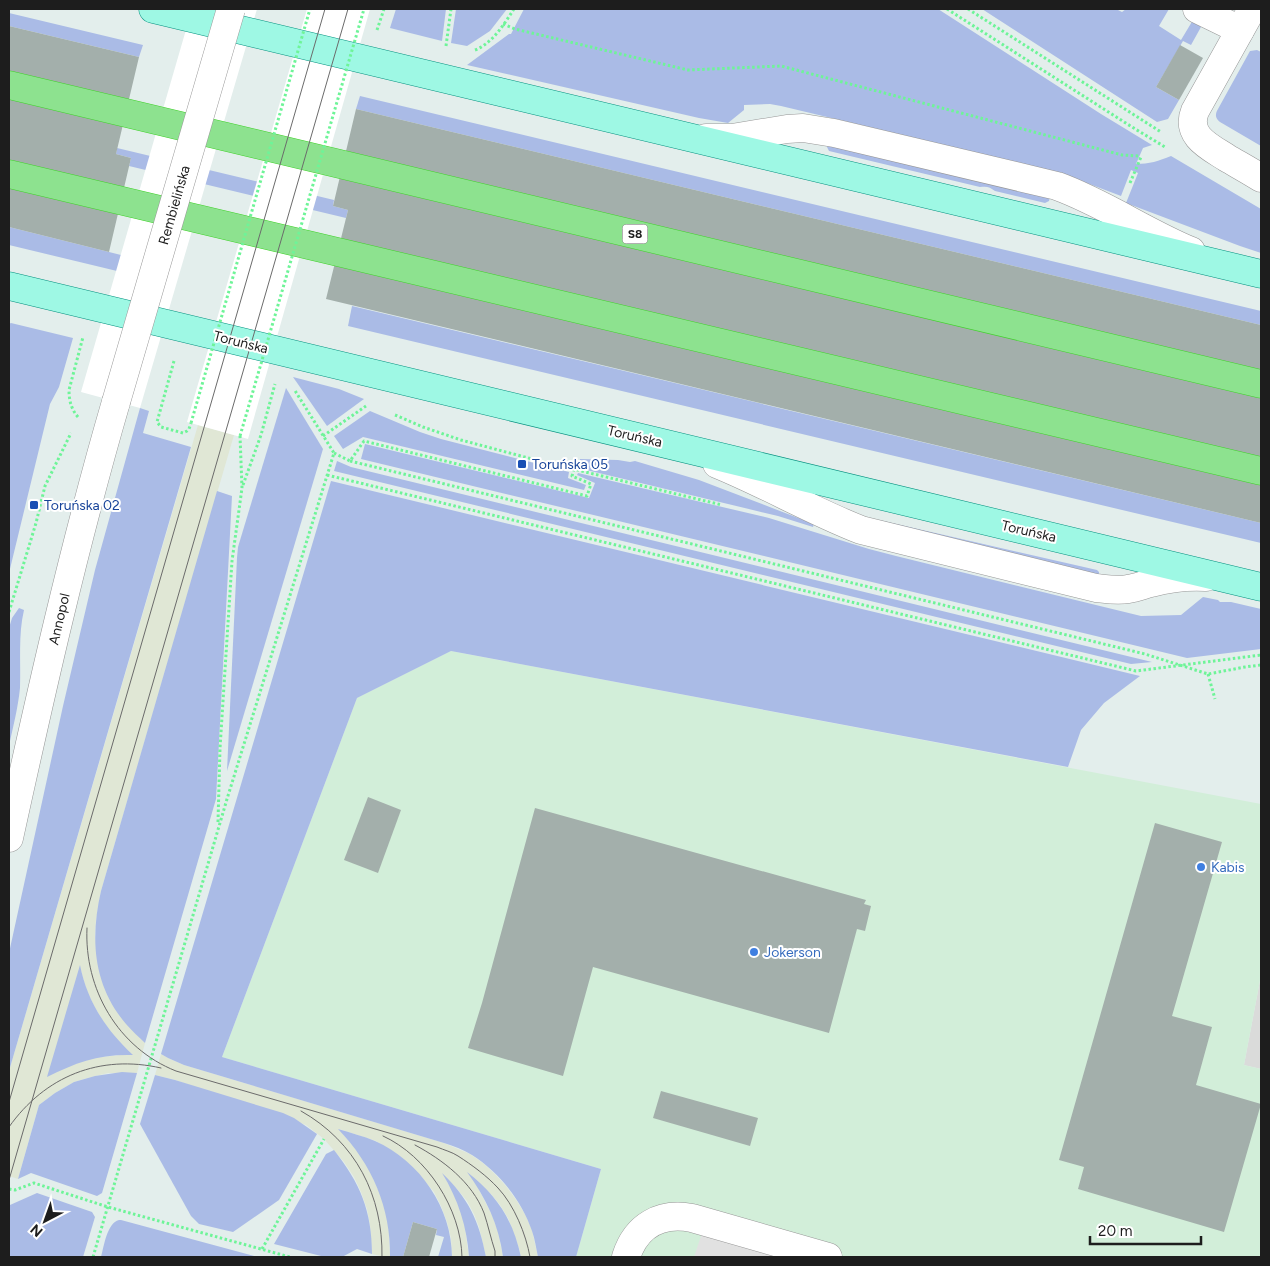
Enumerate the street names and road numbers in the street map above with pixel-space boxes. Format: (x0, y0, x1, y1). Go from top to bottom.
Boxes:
street label: Rembielińska (155, 163, 194, 247)
road number: S8 (622, 224, 648, 243)
street label: Toruńska (212, 328, 270, 357)
street label: Toruńska (606, 422, 664, 451)
street label: Toruńska (1000, 517, 1058, 546)
street label: Annopol (45, 592, 74, 647)

